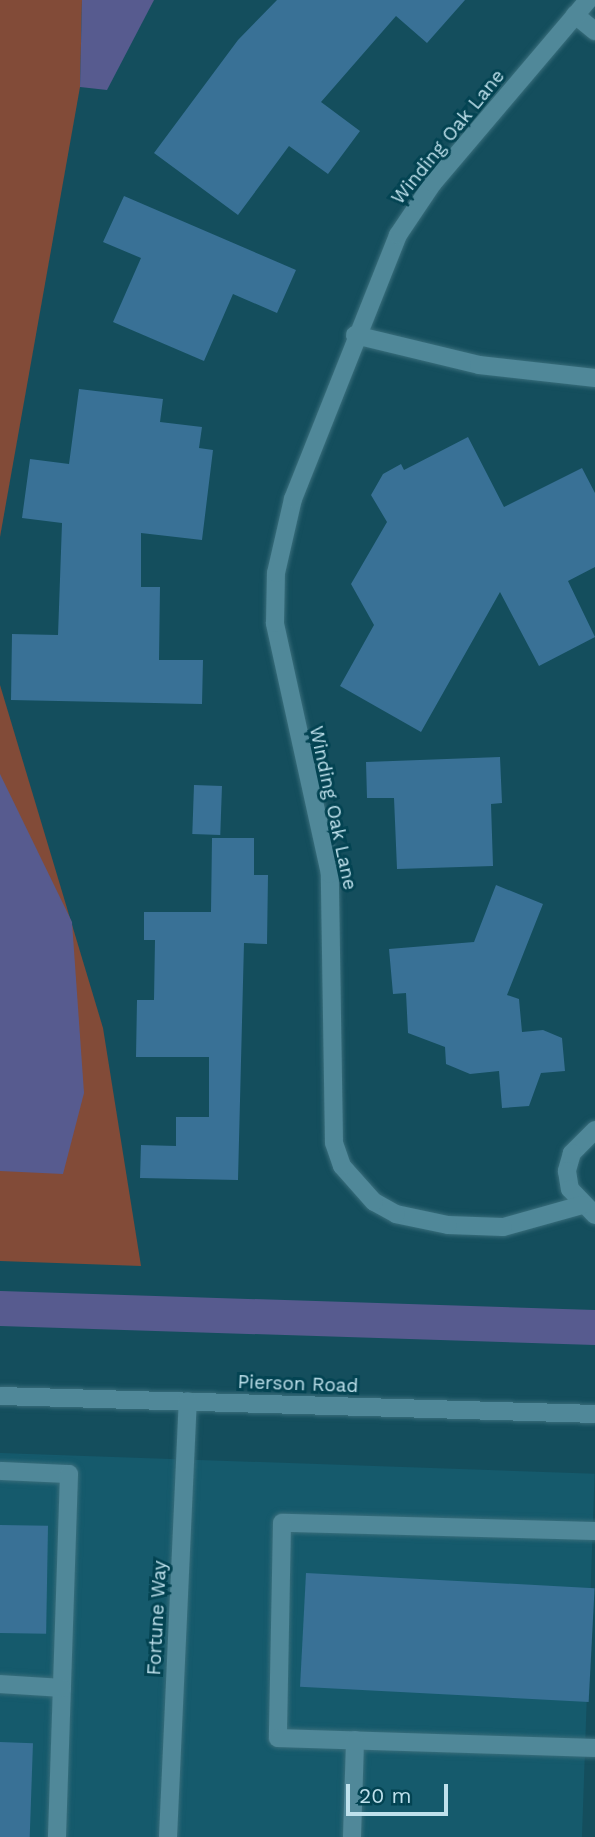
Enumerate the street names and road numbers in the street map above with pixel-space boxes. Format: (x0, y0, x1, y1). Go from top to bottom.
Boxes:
street label: Winding Oak Lane (386, 65, 510, 209)
street label: Winding Oak Lane (304, 724, 362, 892)
street label: Pierson Road (237, 1370, 359, 1398)
street label: Fortune Way (143, 1560, 171, 1676)

